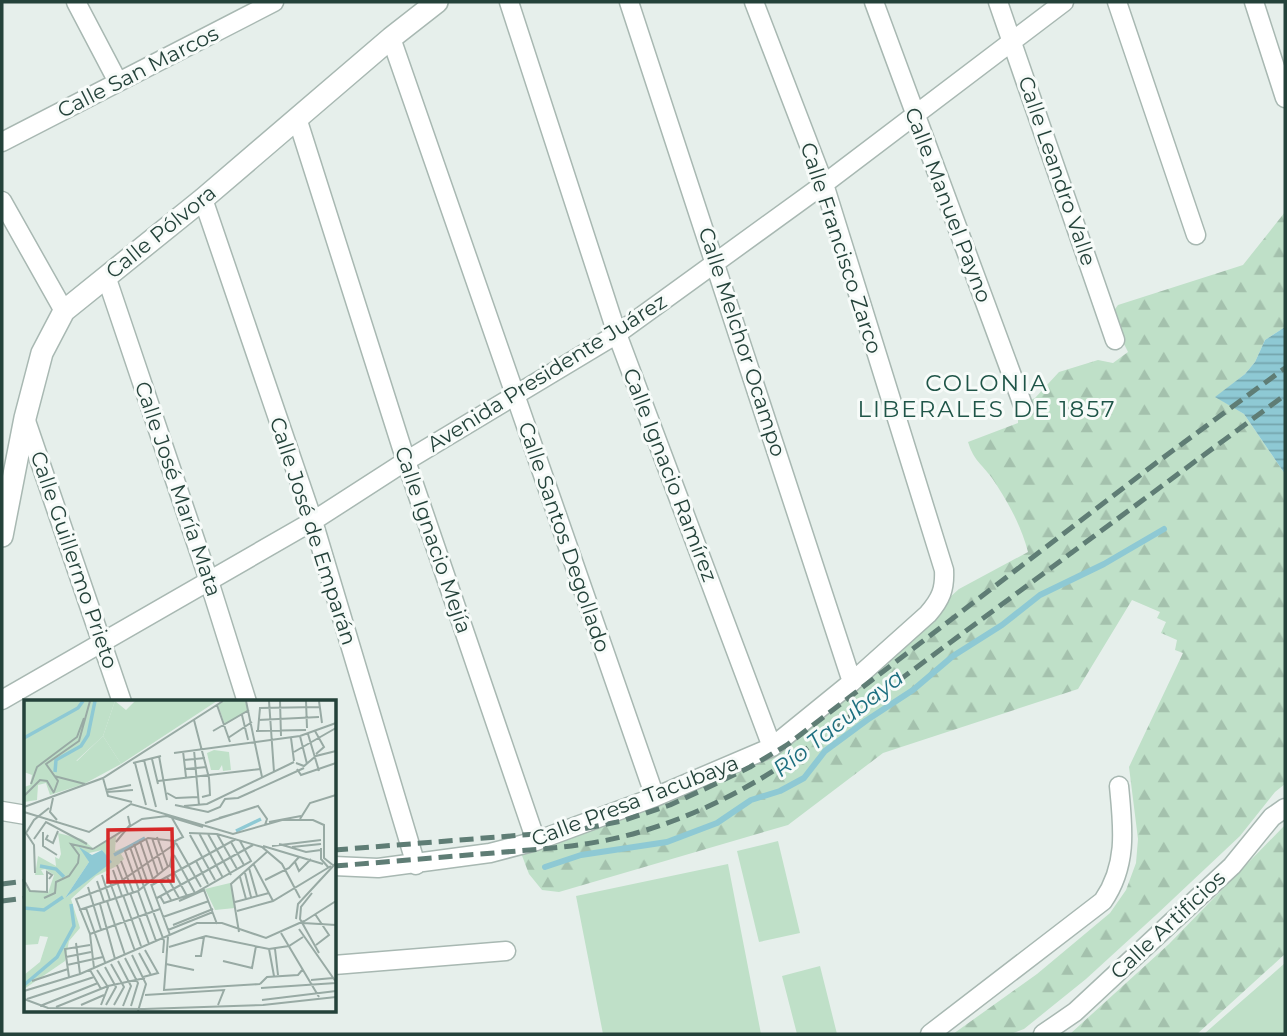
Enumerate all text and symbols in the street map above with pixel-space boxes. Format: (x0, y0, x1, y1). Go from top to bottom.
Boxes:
street label: Calle San Marcos (53, 20, 222, 123)
street label: Calle Leandro Valle (1013, 73, 1102, 269)
street label: Calle Manuel Payno (900, 104, 997, 306)
street label: Calle Francisco Zarco (795, 139, 887, 357)
street label: Calle Pólvora (101, 180, 221, 284)
street label: Calle Melchor Ocampo (694, 224, 791, 460)
street label: Avenida Presidente Juárez (422, 288, 671, 457)
street label: Calle Ignacio Ramírez (618, 364, 723, 585)
district label: COLONIA LIBERALES DE 1857 (857, 369, 1117, 423)
street label: Calle José María Mata (130, 378, 227, 600)
street label: Calle José de Emparán (265, 414, 362, 648)
street label: Calle Santos Degollado (513, 418, 616, 655)
street label: Calle Ignacio Mejía (390, 443, 477, 637)
street label: Calle Guillermo Prieto (25, 448, 123, 672)
water label: Río Tacubaya (767, 663, 909, 783)
inset map (24, 700, 336, 1012)
street label: Calle Presa Tacubaya (528, 750, 742, 852)
street label: Calle Artificios (1105, 865, 1230, 984)

